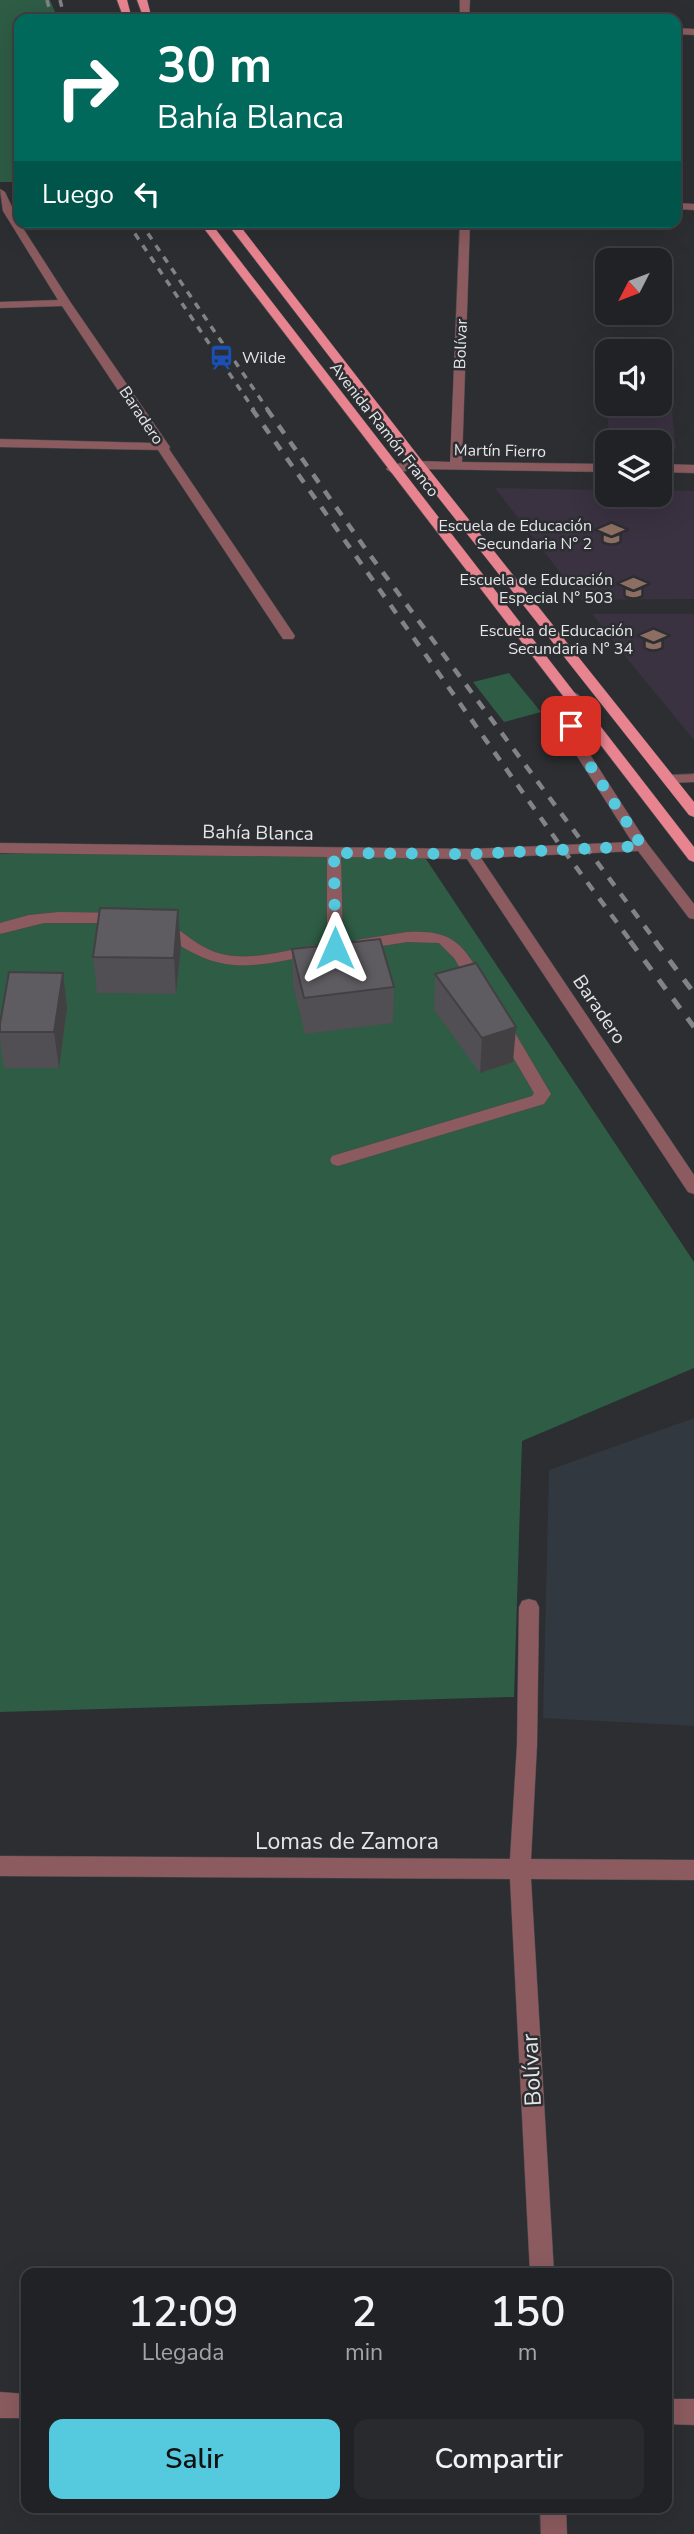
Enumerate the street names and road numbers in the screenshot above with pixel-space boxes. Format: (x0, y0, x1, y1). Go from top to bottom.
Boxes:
street label: Bolívar (449, 318, 473, 370)
street label: Avenida Ramón Franco (325, 358, 444, 502)
street label: Baradero (114, 382, 169, 449)
street label: Martín Fierro (454, 439, 546, 463)
street label: Bahía Blanca (202, 819, 314, 847)
street label: Baradero (567, 970, 632, 1049)
street label: Lomas de Zamora (255, 1826, 439, 1857)
street label: Bolívar (514, 2032, 549, 2107)

